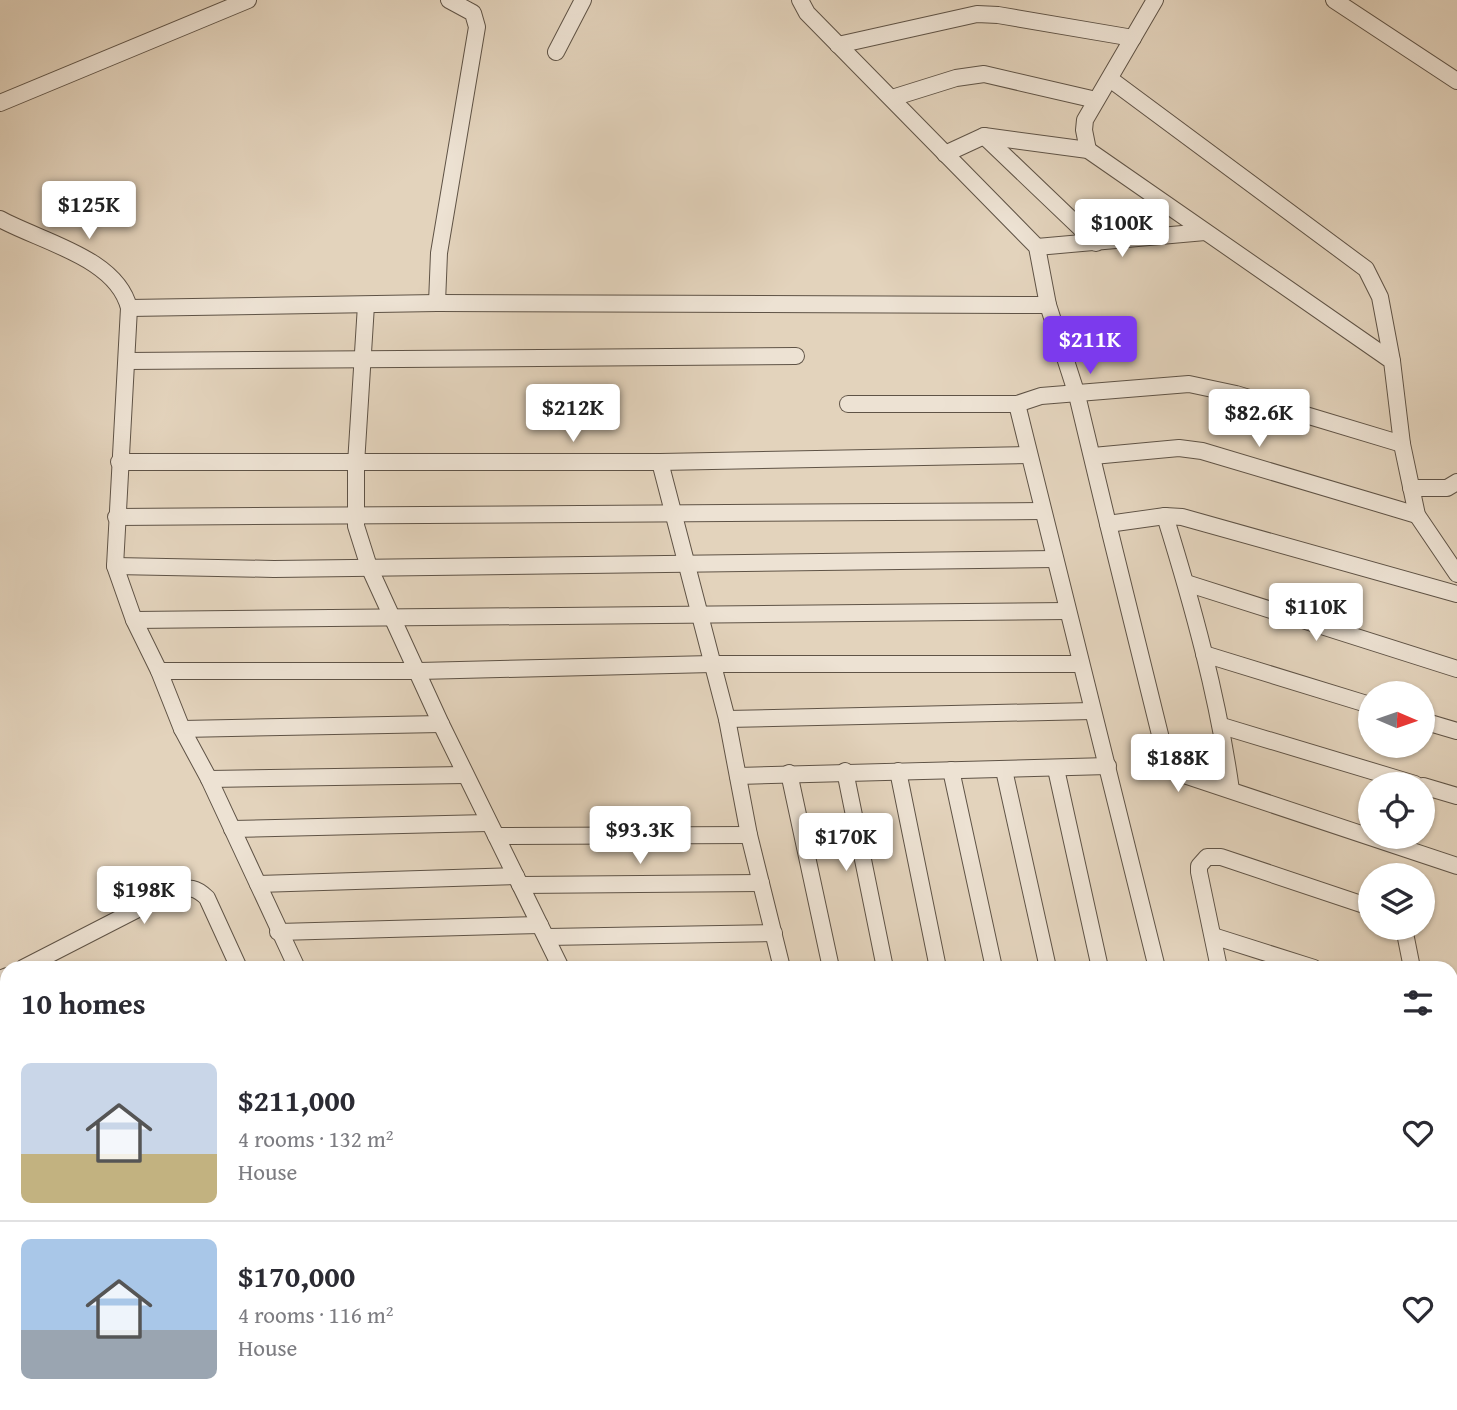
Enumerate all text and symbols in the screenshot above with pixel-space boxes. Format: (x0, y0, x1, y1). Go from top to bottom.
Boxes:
pin: $125K (40, 182, 138, 241)
text: $125K (58, 187, 120, 220)
pin: $100K (1073, 200, 1171, 259)
text: $100K (1091, 205, 1153, 238)
pin: $211K (1041, 316, 1139, 376)
text: $211K (1059, 322, 1121, 355)
pin: $212K (524, 384, 622, 444)
text: $212K (542, 390, 604, 423)
pin: $82.6K (1202, 390, 1316, 449)
text: $82.6K (1225, 395, 1293, 428)
pin: $110K (1267, 584, 1365, 643)
text: $110K (1285, 589, 1347, 622)
north arrow (1358, 681, 1435, 758)
map controls (1358, 681, 1435, 940)
pin: $188K (1129, 734, 1227, 794)
text: $188K (1147, 740, 1209, 773)
button: locate (1358, 772, 1435, 849)
pin: $93.3K (583, 806, 697, 866)
text: $93.3K (606, 812, 674, 845)
pin: $170K (797, 814, 895, 873)
text: $170K (815, 819, 877, 852)
button: layers (1358, 863, 1435, 940)
pin: $198K (95, 866, 193, 926)
text: $198K (113, 872, 175, 905)
text: 10 homes (21, 981, 146, 1025)
icon: filters (1399, 984, 1437, 1022)
text: $211,000 (238, 1078, 355, 1122)
icon: home (77, 1091, 161, 1175)
icon: heart (1399, 1114, 1437, 1152)
text: 4 rooms · 132 m² (238, 1122, 393, 1155)
text: House (238, 1155, 297, 1188)
text: $170,000 (238, 1254, 355, 1298)
icon: home (77, 1267, 161, 1351)
icon: heart (1399, 1290, 1437, 1328)
text: 4 rooms · 116 m² (238, 1298, 393, 1331)
text: House (238, 1331, 297, 1364)

